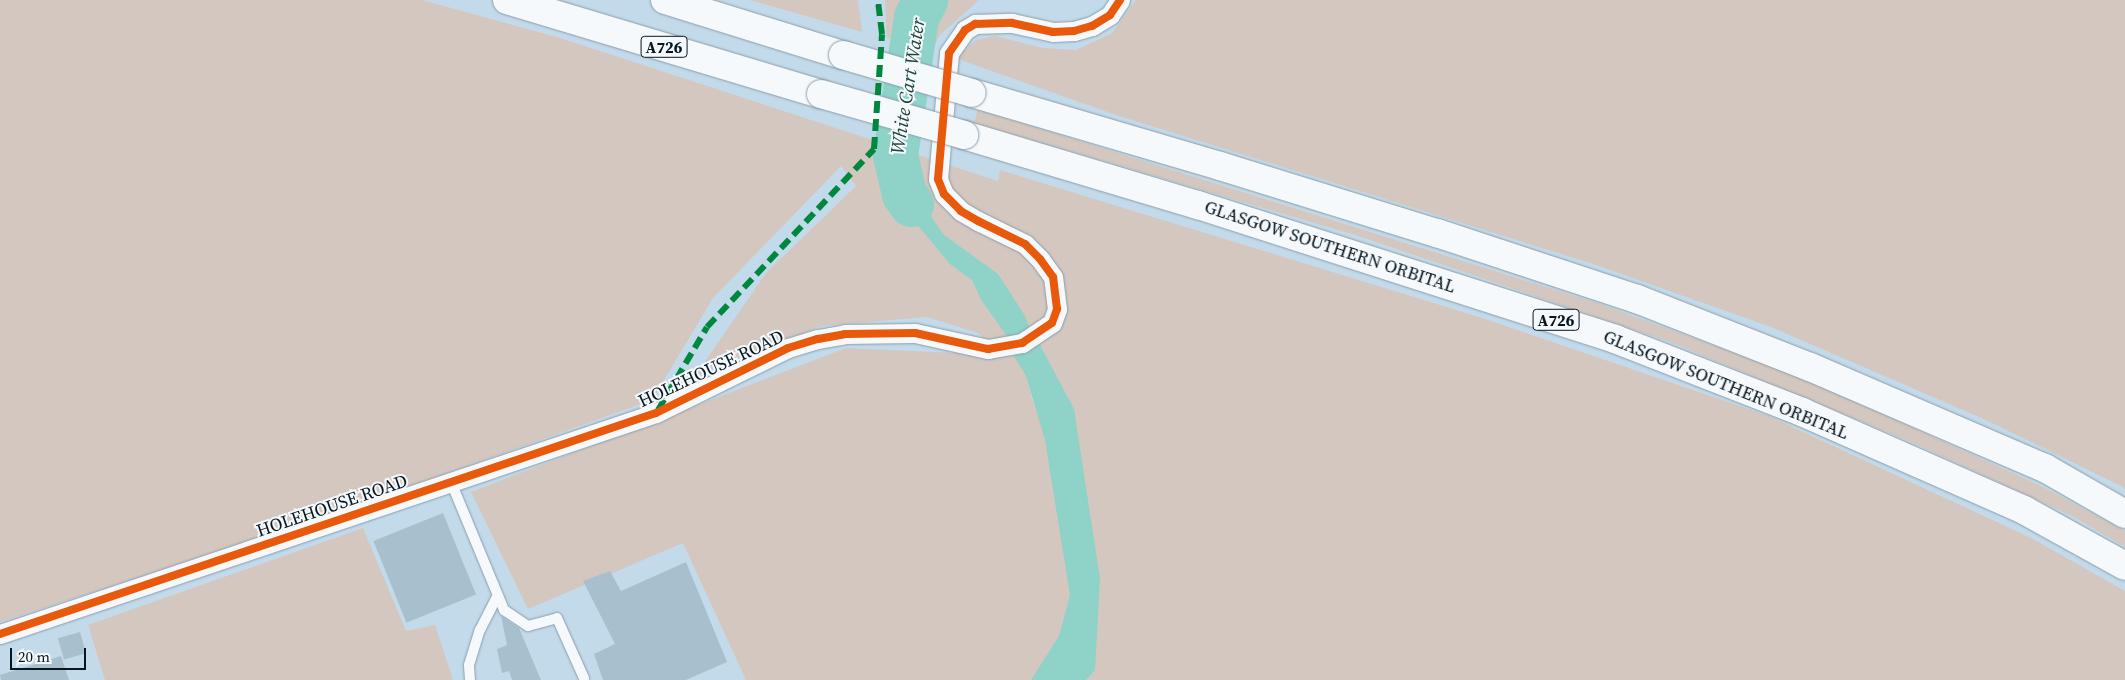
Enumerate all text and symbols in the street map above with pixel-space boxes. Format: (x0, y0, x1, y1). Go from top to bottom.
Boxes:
water label: White Cart Water (886, 16, 930, 156)
road number: A726 (640, 34, 688, 61)
street label: GLASGOW SOUTHERN ORBITAL (1201, 196, 1459, 298)
road number: A726 (1532, 306, 1580, 334)
street label: HOLEHOUSE ROAD (635, 326, 787, 412)
street label: GLASGOW SOUTHERN ORBITAL (1600, 326, 1852, 444)
street label: HOLEHOUSE ROAD (254, 470, 410, 542)
scale bar (12, 638, 89, 670)
text: 20 m (18, 646, 50, 667)

